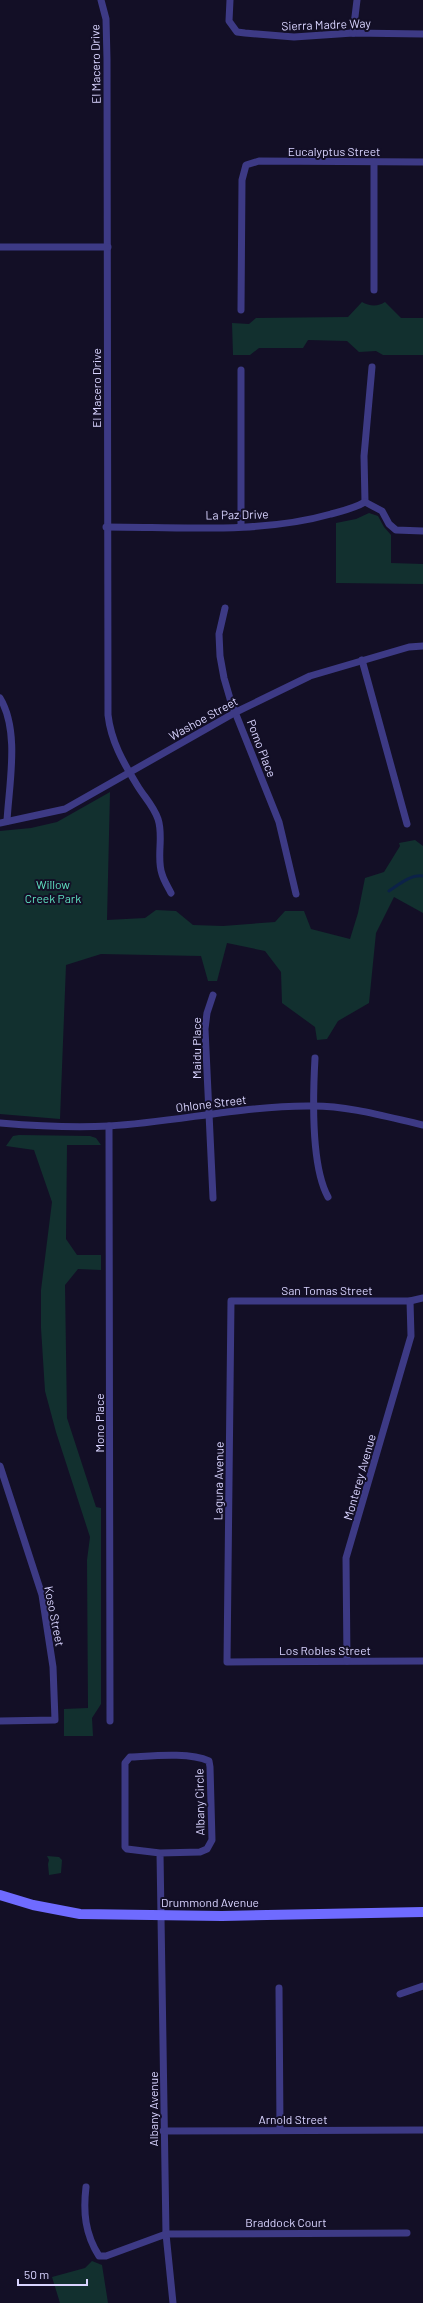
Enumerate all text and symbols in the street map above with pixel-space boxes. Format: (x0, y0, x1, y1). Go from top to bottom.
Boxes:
street label: Sierra Madre Way (281, 15, 371, 33)
street label: El Macero Drive (87, 24, 103, 104)
street label: Eucalyptus Street (288, 144, 380, 158)
street label: El Macero Drive (89, 348, 103, 428)
street label: La Paz Drive (205, 506, 269, 522)
street label: Washoe Street (166, 693, 240, 743)
street label: Pomo Place (245, 717, 279, 779)
park label: Willow Creek Park (25, 877, 81, 905)
street label: Maidu Place (189, 1017, 203, 1079)
street label: Ohlone Street (175, 1092, 247, 1114)
street label: San Tomas Street (281, 1283, 373, 1297)
street label: Mono Place (92, 1393, 106, 1453)
street label: Monterey Avenue (340, 1432, 378, 1522)
street label: Laguna Avenue (210, 1441, 226, 1521)
street label: Koso Street (42, 1585, 68, 1647)
street label: Los Robles Street (279, 1643, 371, 1657)
street label: Albany Circle (191, 1768, 207, 1836)
street label: Drummond Avenue (161, 1895, 259, 1909)
street label: Albany Avenue (146, 2071, 160, 2147)
street label: Arnold Street (258, 2112, 328, 2126)
street label: Braddock Court (245, 2215, 327, 2229)
scale bar (18, 2261, 87, 2287)
text: 50 m (24, 2267, 49, 2281)

